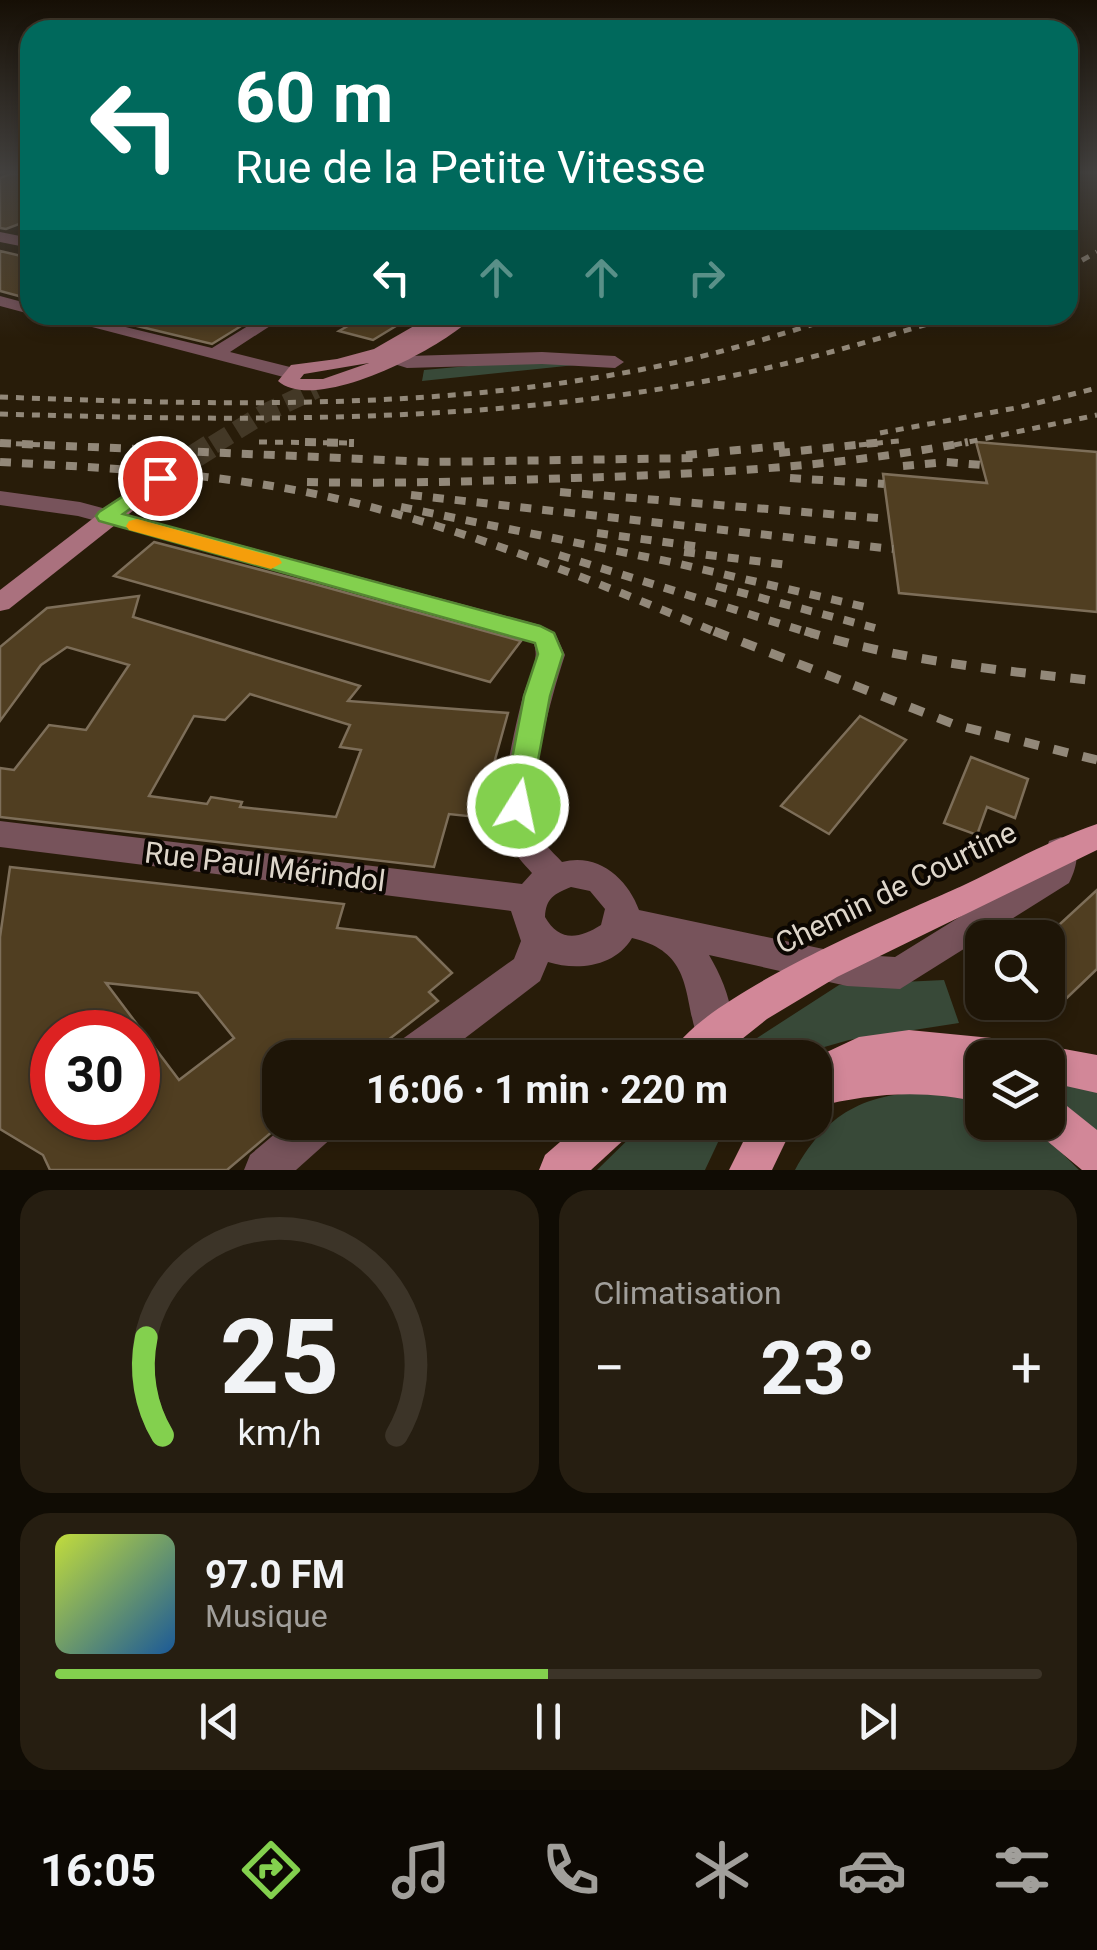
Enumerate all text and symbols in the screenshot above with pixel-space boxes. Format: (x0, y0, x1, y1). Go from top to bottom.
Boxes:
text: 60 m (235, 57, 393, 139)
icon: left (70, 60, 200, 190)
text: Rue de la Petite Vitesse (235, 141, 705, 194)
icon: left (364, 250, 419, 305)
icon: ahead (469, 250, 524, 305)
icon: ahead (574, 250, 629, 305)
icon: right (679, 250, 734, 305)
pin (118, 436, 203, 521)
icon: arrive (133, 451, 188, 506)
position arrow (466, 754, 570, 858)
street label: Chemin de Courtine (770, 814, 1022, 961)
street label: Rue Paul Mérindol (143, 834, 387, 899)
map controls (965, 920, 1065, 1140)
button: search (965, 920, 1065, 1020)
speed limit sign: 30 (30, 1010, 160, 1140)
button: layers (965, 1040, 1065, 1140)
text: 16:06 · 1 min · 220 m (366, 1068, 728, 1112)
text: Climatisation (594, 1274, 782, 1312)
text: 25 (220, 1297, 339, 1418)
text: 23° (760, 1324, 876, 1412)
text: − (594, 1336, 625, 1400)
text: + (1011, 1336, 1042, 1400)
text: km/h (237, 1412, 321, 1454)
text: 97.0 FM (205, 1553, 345, 1597)
text: Musique (205, 1597, 328, 1635)
icon: previous (192, 1694, 247, 1749)
icon: pause (521, 1694, 576, 1749)
icon: next (850, 1694, 905, 1749)
icon: directions (236, 1835, 306, 1905)
icon: music (386, 1835, 456, 1905)
icon: phone (536, 1835, 606, 1905)
icon: climate (687, 1835, 757, 1905)
icon: car (837, 1835, 907, 1905)
icon: filters (987, 1835, 1057, 1905)
text: 16:05 (40, 1844, 156, 1897)

